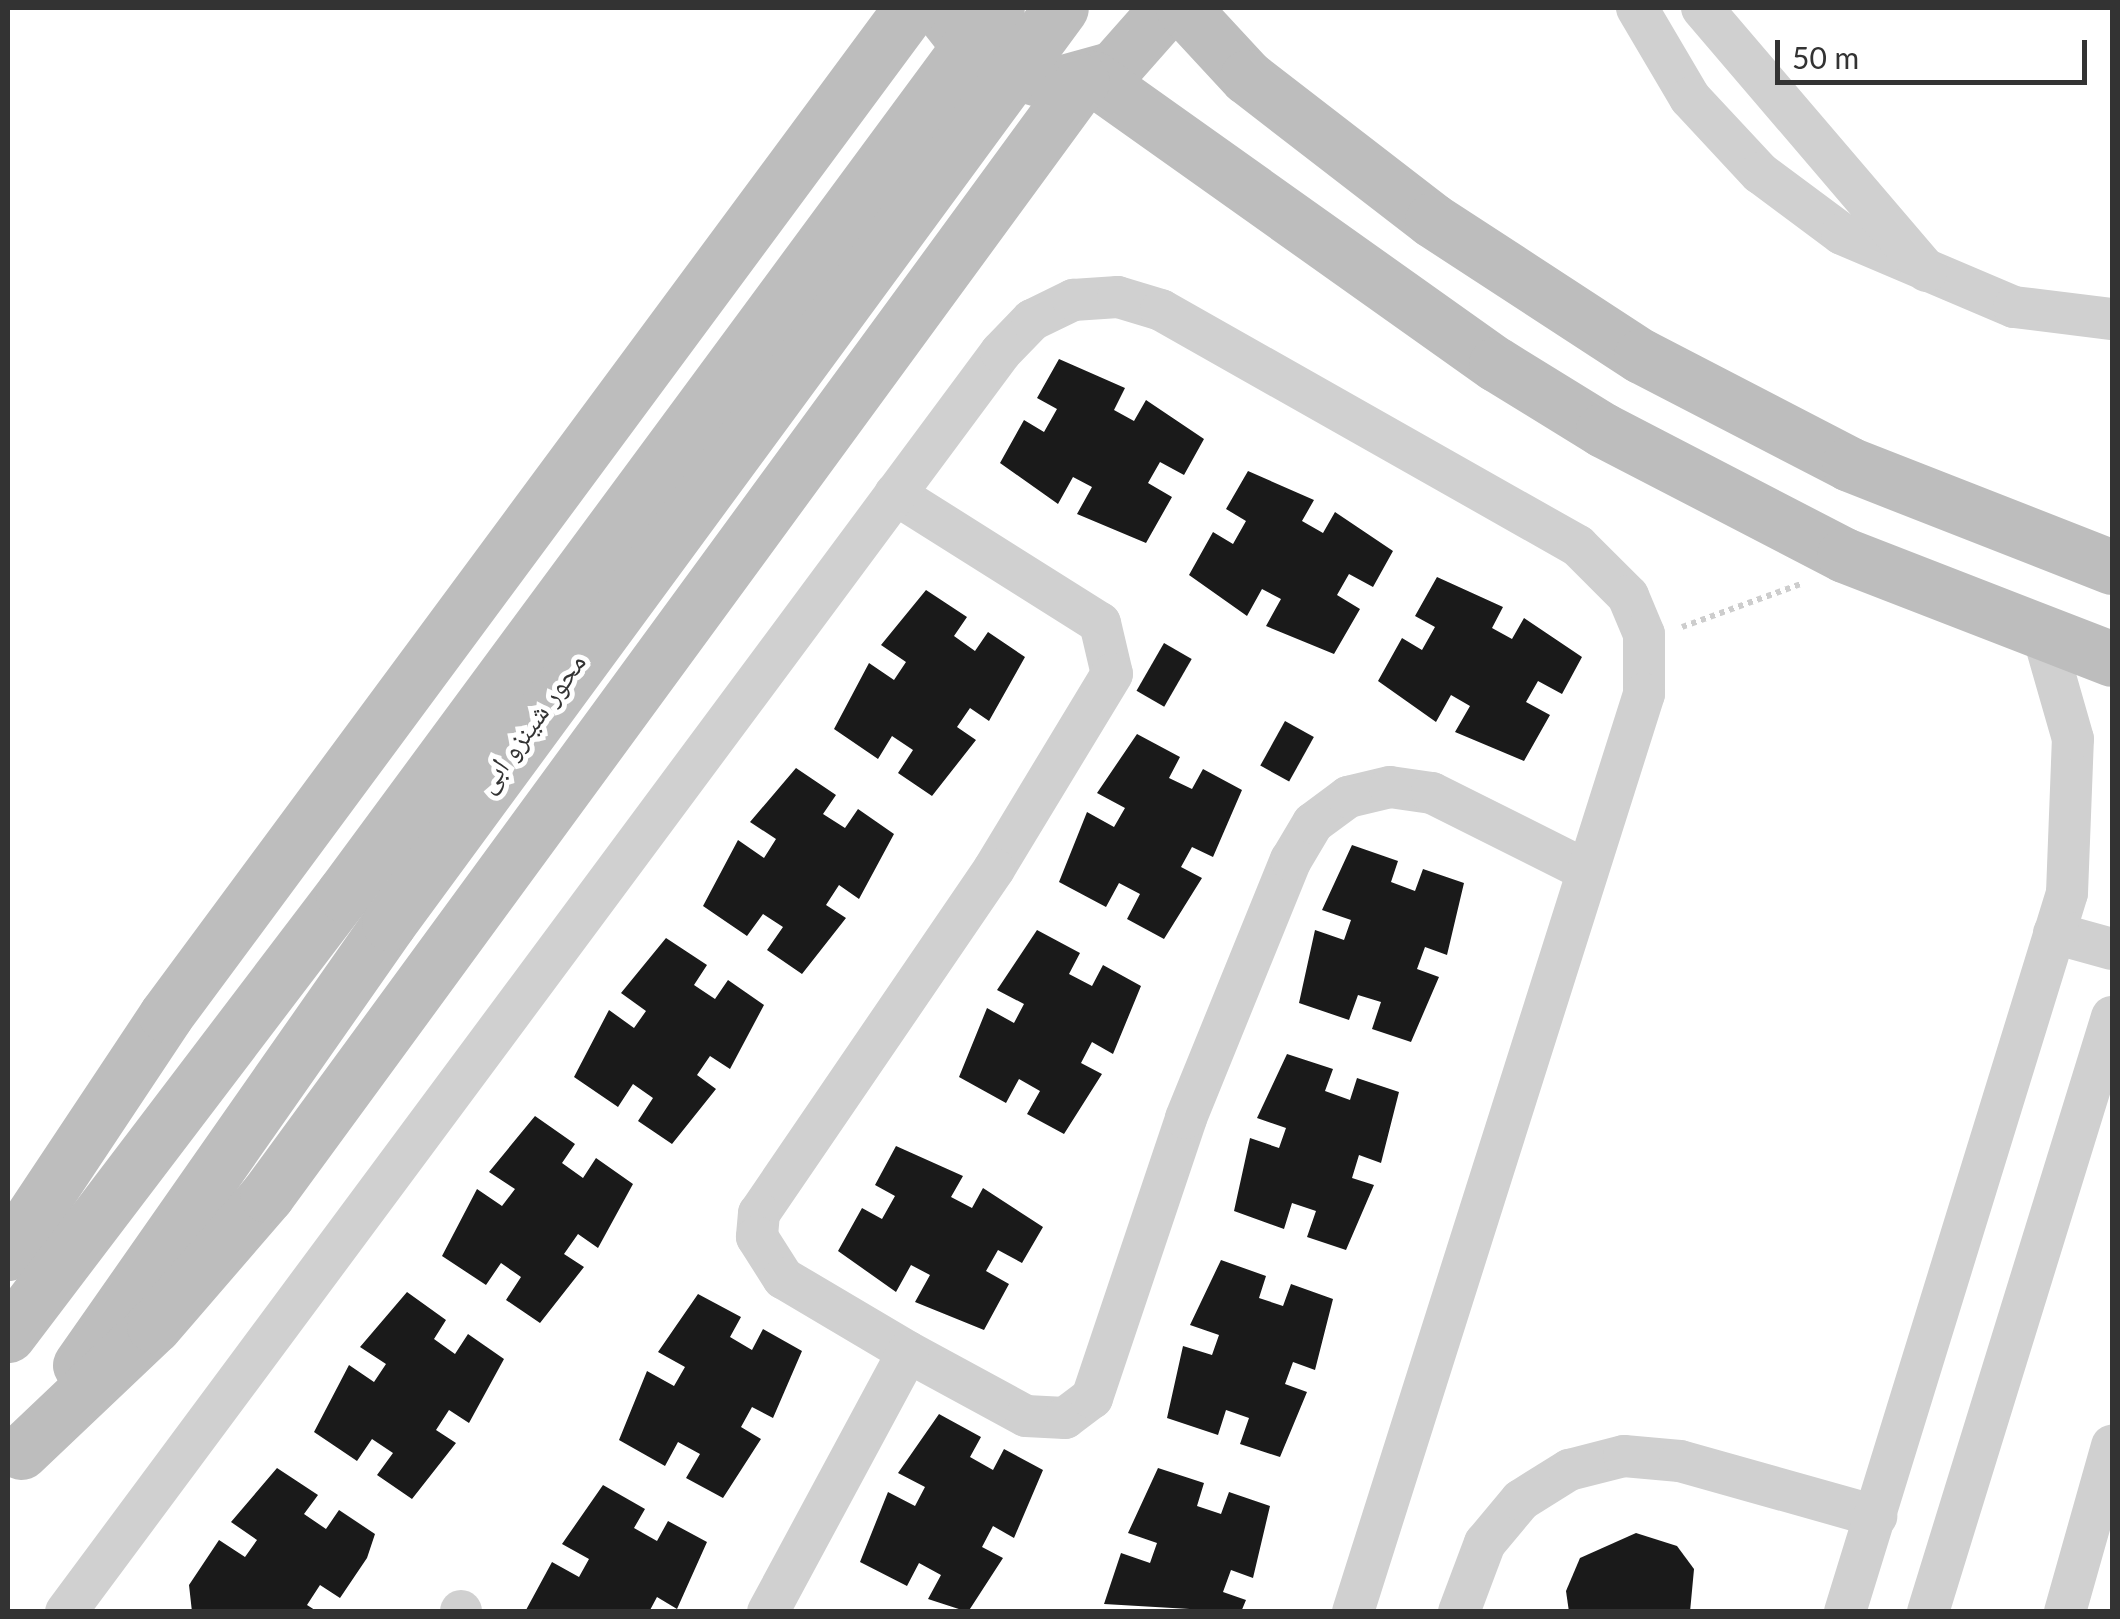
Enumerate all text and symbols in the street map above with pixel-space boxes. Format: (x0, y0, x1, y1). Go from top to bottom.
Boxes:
scale bar (1780, 20, 2092, 82)
text: 50 m (1792, 39, 1859, 75)
street label: محور شينزو ابى (468, 646, 592, 798)

